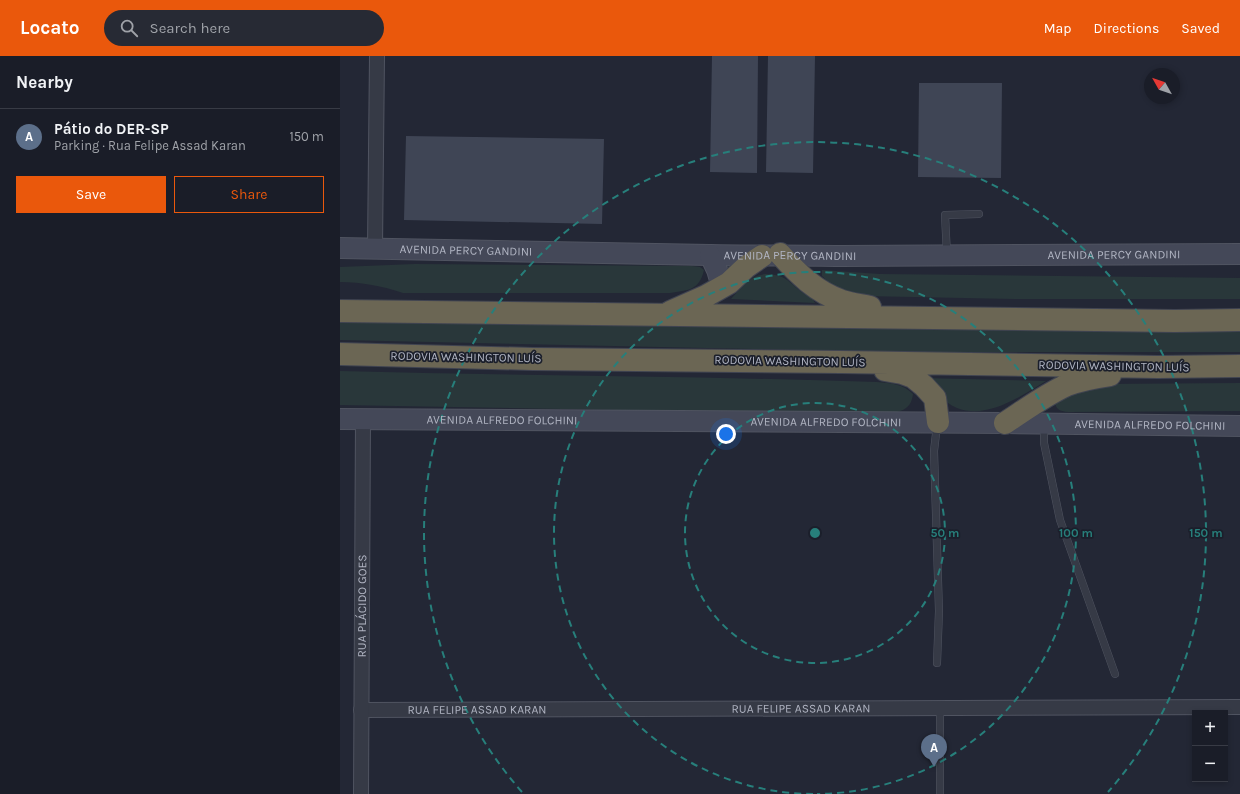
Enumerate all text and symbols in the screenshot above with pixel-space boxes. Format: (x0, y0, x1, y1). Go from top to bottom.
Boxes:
search box (104, 10, 384, 46)
text: Locato (20, 17, 80, 39)
icon: search (118, 17, 140, 39)
text: Search here (150, 19, 230, 37)
text: Map (1044, 20, 1072, 37)
text: Directions (1094, 20, 1159, 37)
text: Saved (1181, 20, 1220, 37)
north arrow (1144, 68, 1180, 104)
text: Nearby (16, 72, 73, 92)
text: Pátio do DER-SP (54, 120, 169, 138)
text: A (25, 129, 33, 144)
text: 150 m (289, 129, 324, 144)
text: Parking · Rua Felipe Assad Karan (54, 138, 246, 153)
button: Save (16, 176, 166, 213)
button: Share (174, 176, 324, 213)
street label: AVENIDA PERCY GANDINI (400, 242, 532, 259)
street label: AVENIDA PERCY GANDINI (1048, 247, 1180, 262)
street label: AVENIDA PERCY GANDINI (724, 248, 856, 263)
street label: RODOVIA WASHINGTON LUÍS (390, 348, 542, 365)
street label: RODOVIA WASHINGTON LUÍS (714, 352, 866, 369)
street label: RODOVIA WASHINGTON LUÍS (1038, 357, 1190, 374)
street label: AVENIDA ALFREDO FOLCHINI (427, 413, 577, 427)
street label: AVENIDA ALFREDO FOLCHINI (751, 414, 901, 429)
street label: AVENIDA ALFREDO FOLCHINI (1074, 417, 1225, 433)
your location (716, 424, 736, 444)
centre of rings (808, 526, 822, 540)
text: 50 m (931, 526, 960, 540)
text: 100 m (1059, 526, 1093, 540)
text: 150 m (1189, 526, 1223, 540)
street label: RUA PLÁCIDO GOES (354, 555, 369, 658)
street label: RUA FELIPE ASSAD KARAN (731, 701, 871, 716)
street label: RUA FELIPE ASSAD KARAN (407, 702, 547, 717)
map controls (1192, 710, 1228, 782)
button: + (1192, 710, 1228, 746)
pin: A (921, 734, 947, 767)
button: − (1192, 746, 1228, 782)

